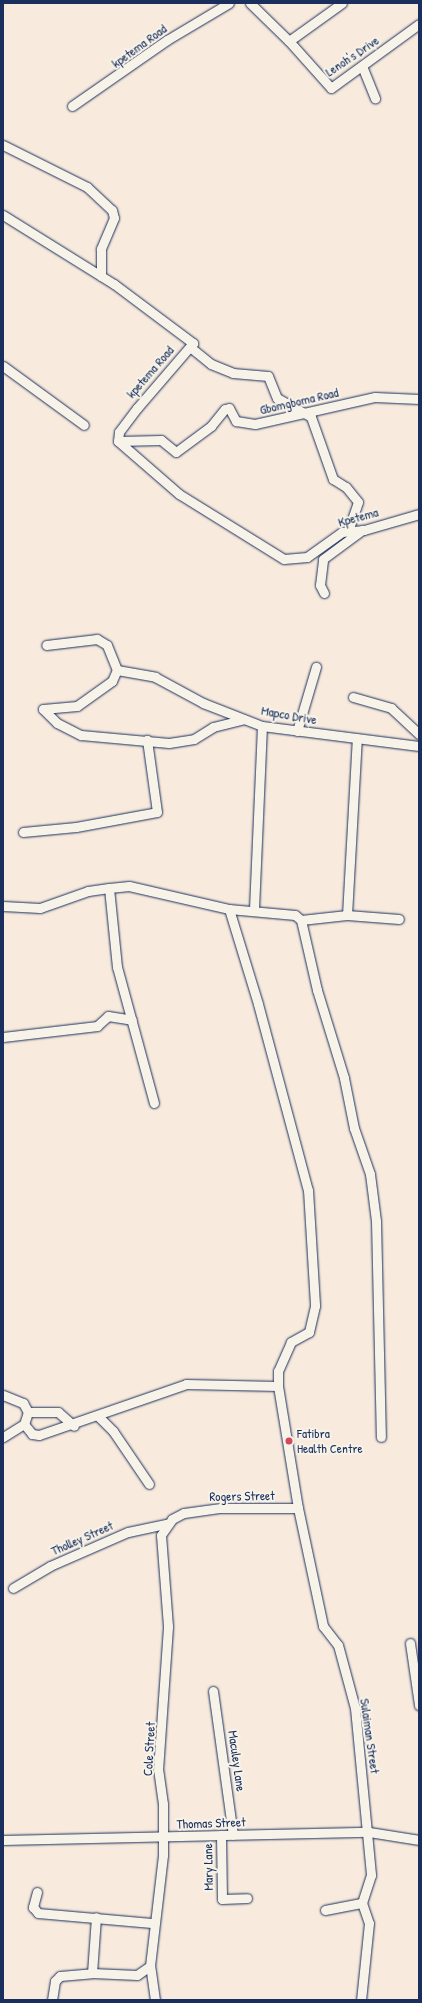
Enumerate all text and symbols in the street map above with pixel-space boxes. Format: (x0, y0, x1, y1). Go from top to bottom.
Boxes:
street label: kpetema Road (109, 21, 169, 71)
street label: Lenoh's Drive (322, 32, 382, 80)
street label: kpetema Road (123, 343, 177, 401)
street label: Gbomgboma Road (258, 384, 340, 418)
street label: Kpetema (336, 504, 380, 530)
street label: Mapco Drive (260, 702, 318, 728)
place label: Fatibra Health Centre (297, 1426, 363, 1457)
marker: Fatibra Health Centre (284, 1436, 294, 1446)
street label: Rogers Street (209, 1488, 275, 1504)
street label: Tholley Street (49, 1517, 115, 1559)
street label: Sulaiman Street (357, 1697, 383, 1775)
street label: Cole Street (140, 1722, 158, 1776)
street label: Maculey Lane (225, 1730, 249, 1792)
street label: Thomas Street (176, 1814, 246, 1832)
street label: Mary Lane (200, 1843, 216, 1891)

